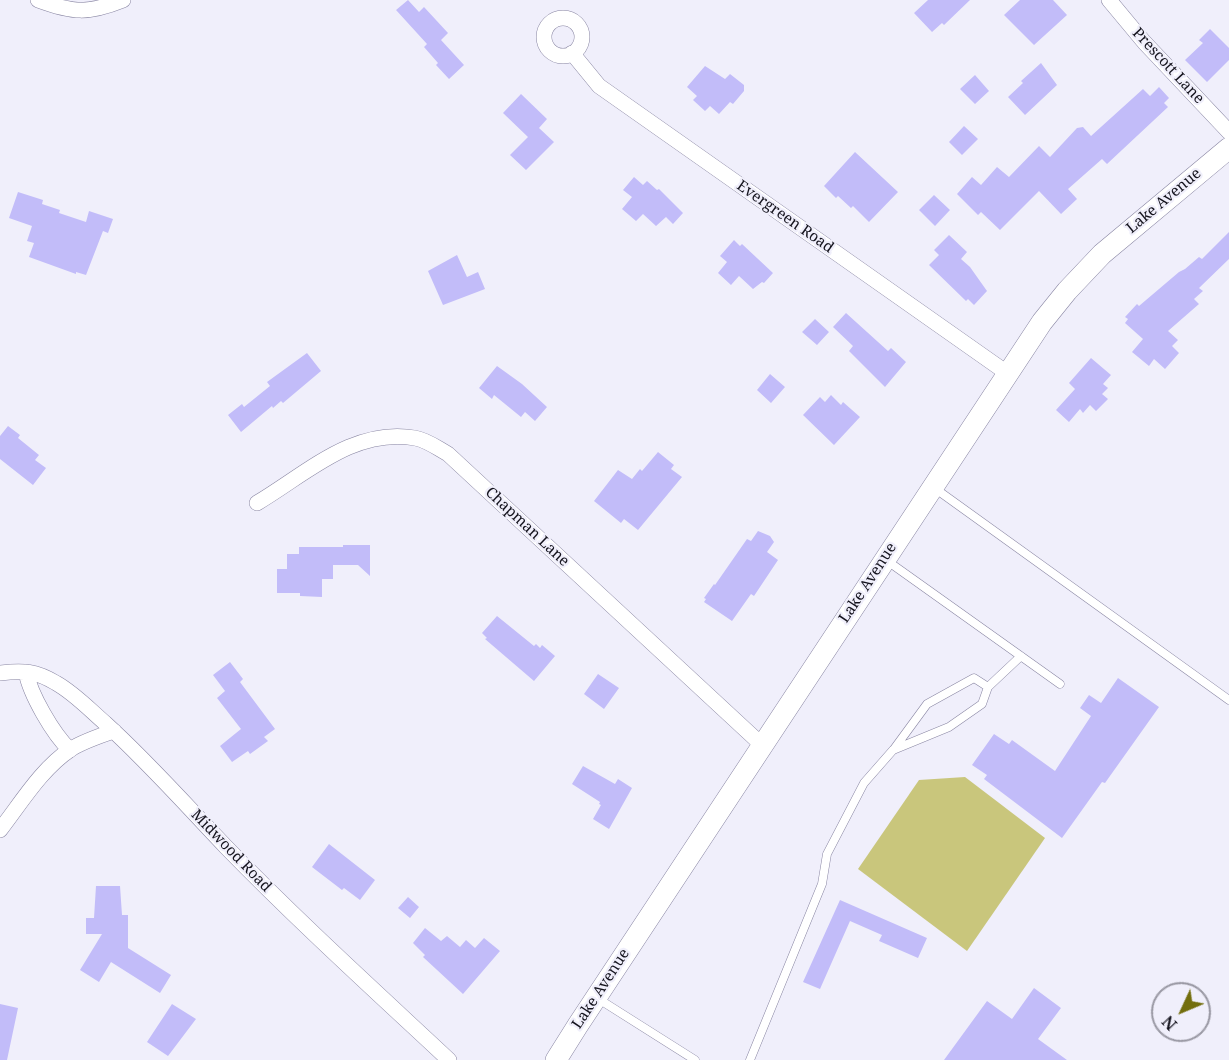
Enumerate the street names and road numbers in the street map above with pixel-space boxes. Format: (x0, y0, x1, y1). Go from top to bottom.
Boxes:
street label: Prescott Lane (1128, 24, 1208, 108)
street label: Lake Avenue (1123, 165, 1205, 237)
street label: Evergreen Road (733, 177, 837, 257)
street label: Chapman Lane (481, 484, 573, 570)
street label: Lake Avenue (835, 540, 901, 626)
street label: Midwood Road (187, 806, 275, 896)
street label: Lake Avenue (568, 946, 634, 1032)

